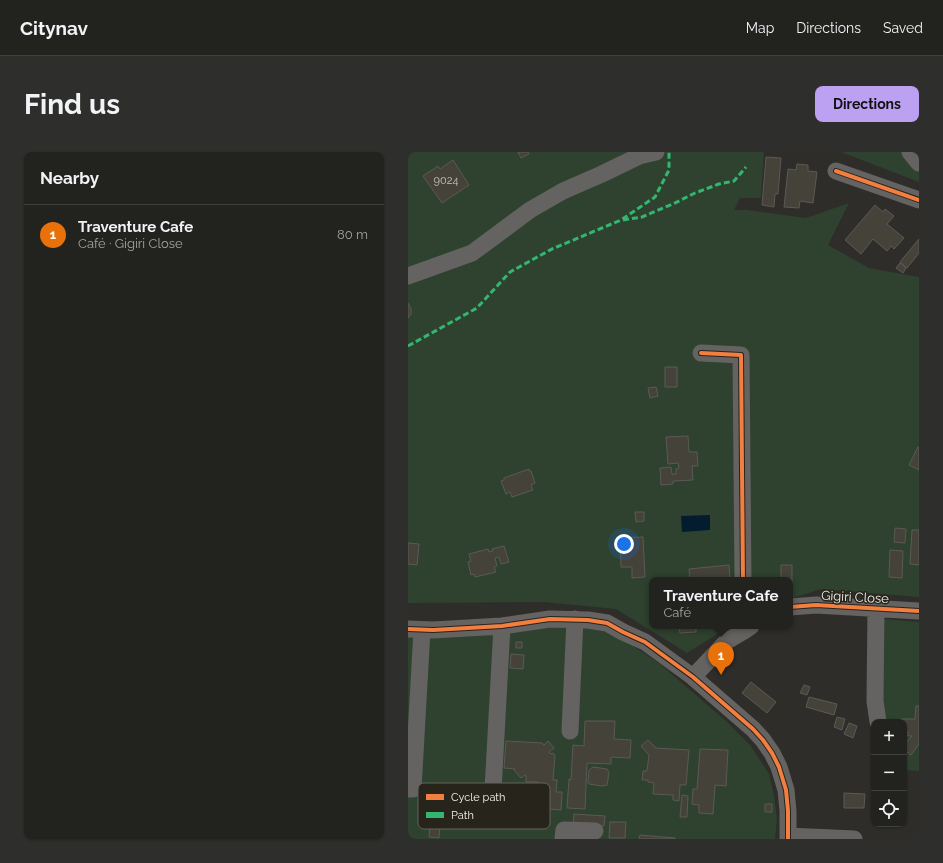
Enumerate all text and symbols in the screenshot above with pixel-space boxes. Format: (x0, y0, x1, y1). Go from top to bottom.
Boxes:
text: Citynav (20, 17, 88, 39)
text: Map (746, 20, 774, 36)
text: Directions (796, 20, 861, 36)
text: Saved (883, 20, 923, 36)
button: Directions (815, 86, 919, 122)
text: Find us (24, 88, 120, 121)
text: Nearby (40, 168, 99, 188)
house number: 9024 (434, 174, 458, 187)
text: Traventure Cafe (78, 218, 193, 236)
text: 1 (50, 227, 56, 242)
text: 80 m (337, 227, 368, 242)
text: Café · Gigiri Close (78, 236, 183, 251)
your location (614, 534, 634, 554)
popup (649, 577, 793, 629)
text: Traventure Cafe (663, 587, 779, 605)
street label: Gigiri Close (821, 588, 890, 606)
text: Café (663, 605, 691, 620)
pin: 1 (708, 642, 734, 675)
map controls (871, 719, 907, 827)
button: + (871, 719, 907, 755)
button: − (871, 755, 907, 791)
legend (418, 783, 550, 829)
text: Cycle path (451, 791, 505, 804)
button: locate (871, 791, 907, 827)
text: Path (451, 809, 474, 822)

